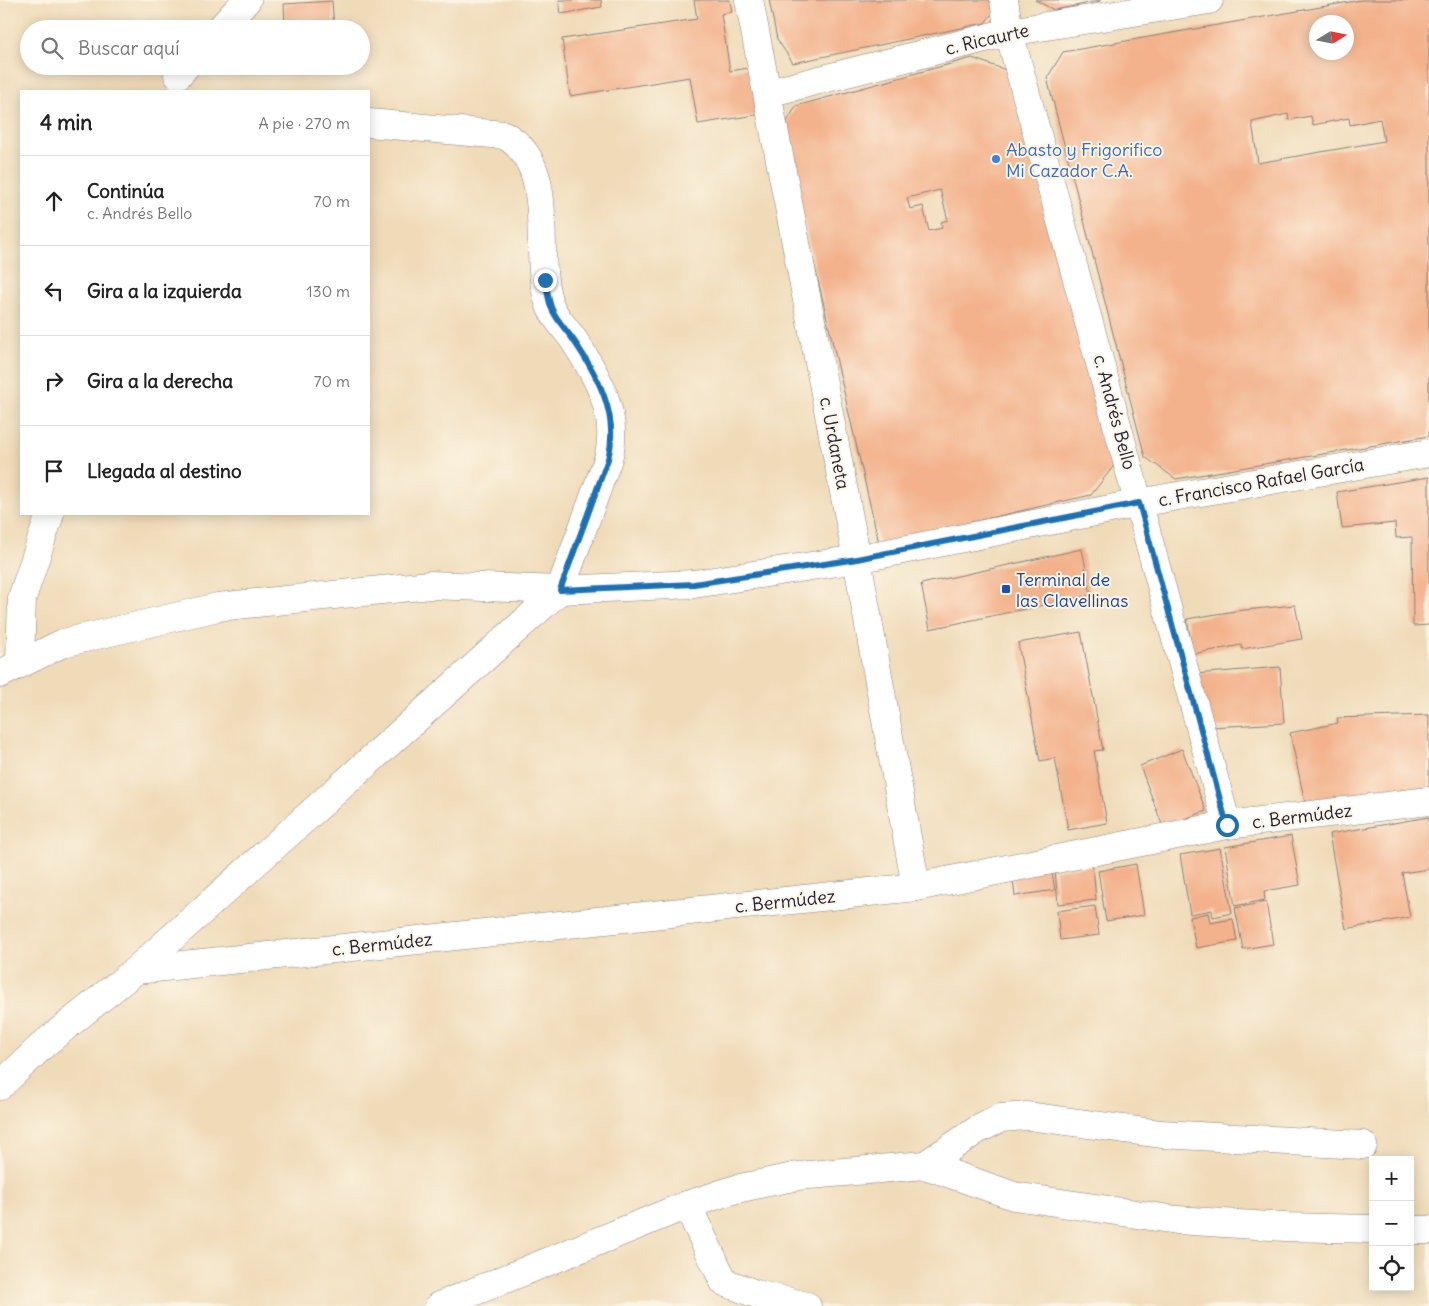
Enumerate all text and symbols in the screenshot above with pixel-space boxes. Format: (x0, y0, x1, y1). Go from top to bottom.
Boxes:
north arrow (1309, 15, 1354, 60)
street label: c. Ricaurte (943, 18, 1031, 60)
search box (20, 20, 370, 75)
icon: search (38, 34, 66, 62)
text: Buscar aquí (78, 36, 179, 60)
text: 4 min (40, 109, 92, 136)
text: A pie · 270 m (258, 113, 350, 133)
place label: Abasto y Frigorifico Mi Cazador C.A. (1006, 138, 1162, 182)
marker: Abasto y Frigorifico Mi Cazador C.A. (990, 153, 1002, 165)
text: Continúa (87, 179, 164, 203)
icon: ahead (40, 187, 68, 215)
text: 70 m (314, 191, 350, 211)
text: c. Andrés Bello (87, 203, 192, 223)
route end (534, 269, 557, 292)
icon: left (40, 277, 68, 305)
text: Gira a la izquierda (87, 279, 242, 303)
text: 130 m (306, 281, 350, 301)
street label: c. Andrés Bello (1089, 352, 1141, 472)
icon: right (40, 367, 68, 395)
text: Gira a la derecha (87, 369, 233, 393)
text: 70 m (314, 371, 350, 391)
street label: c. Urdaneta (815, 395, 855, 491)
street label: c. Francisco Rafael García (1156, 453, 1366, 511)
icon: arrive (40, 457, 68, 485)
text: Llegada al destino (87, 459, 242, 483)
place label: Terminal de las Clavellinas (1016, 568, 1128, 612)
marker: Terminal de las Clavellinas (1000, 583, 1012, 595)
street label: c. Bermúdez (1250, 798, 1354, 834)
route start (1216, 814, 1239, 837)
street label: c. Bermúdez (734, 884, 837, 918)
street label: c. Bermúdez (331, 927, 434, 961)
map controls (1369, 1156, 1414, 1291)
button: + (1369, 1156, 1414, 1201)
button: − (1369, 1201, 1414, 1246)
button: locate (1369, 1246, 1414, 1291)

